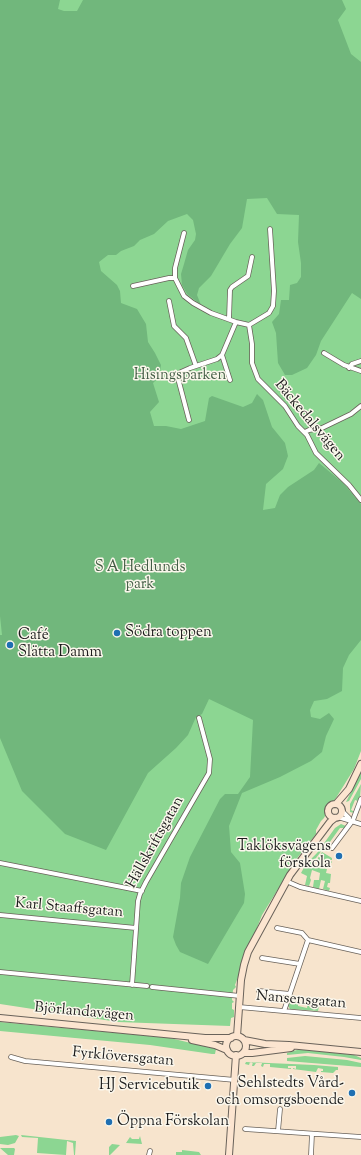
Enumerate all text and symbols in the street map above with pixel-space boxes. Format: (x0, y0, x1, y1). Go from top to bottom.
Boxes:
park label: Hisingsparken (134, 367, 226, 385)
street label: Bäckedalsvägen (270, 377, 348, 465)
park label: S A Hedlunds park (95, 559, 185, 594)
place label: Södra toppen (125, 624, 212, 642)
place label: Café Slätta Damm (18, 627, 102, 662)
marker: Södra toppen (112, 628, 122, 638)
marker: Café Slätta Damm (5, 640, 15, 650)
street label: Hällskriftsgatan (123, 794, 189, 892)
place label: Taklöksvägens förskola (237, 838, 331, 873)
marker: Taklöksvägens förskola (334, 851, 344, 861)
street label: Karl Staaffsgatan (14, 895, 124, 923)
street label: Nansensgatan (255, 988, 347, 1014)
street label: Björlandavägen (33, 1000, 135, 1026)
street label: Fyrklöversgatan (71, 1045, 175, 1071)
place label: Sehlstedts Vård- och omsorgsboende (216, 1075, 344, 1110)
place label: HJ Servicebutik (99, 1077, 200, 1095)
marker: HJ Servicebutik (203, 1081, 213, 1091)
marker: Sehlstedts Vård- och omsorgsboende (347, 1088, 357, 1098)
place label: Öppna Förskolan (117, 1113, 229, 1131)
marker: Öppna Förskolan (104, 1117, 114, 1127)

